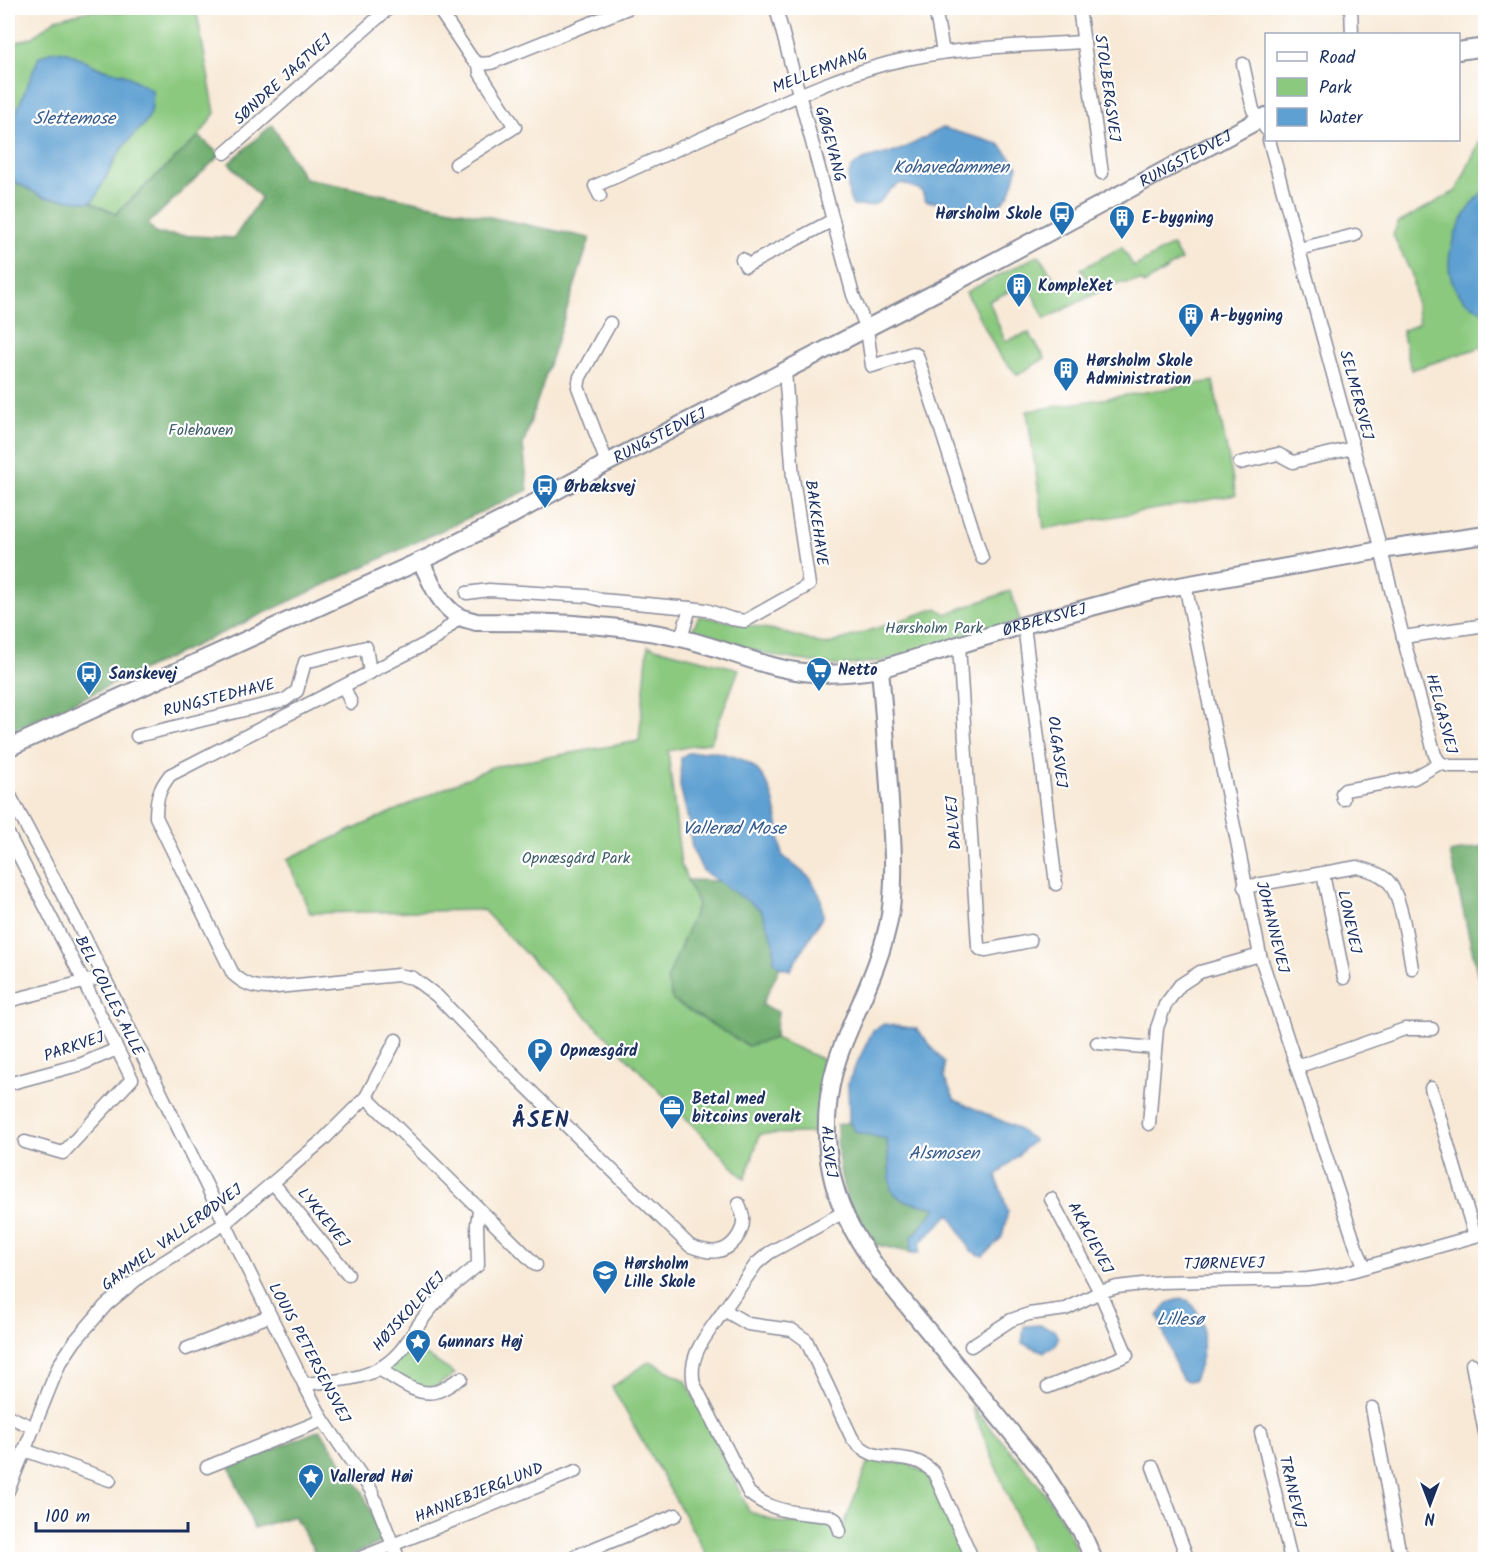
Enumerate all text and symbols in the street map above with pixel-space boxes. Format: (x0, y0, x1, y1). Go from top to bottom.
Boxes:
street label: SØNDRE JAGTVEJ (228, 28, 338, 131)
street label: STOLBERGSVEJ (1087, 33, 1127, 144)
legend (1265, 33, 1460, 141)
street label: MELLEMVANG (769, 41, 871, 101)
text: Road (1319, 44, 1356, 73)
text: Park (1319, 74, 1352, 103)
street label: GØGEVANG (808, 103, 852, 185)
text: Water (1319, 104, 1364, 133)
water label: Slettemose (33, 105, 117, 134)
street label: RUNGSTEDVEJ (1135, 124, 1237, 194)
water label: Kohavedammen (893, 154, 1011, 183)
bus stop icon: Hørsholm Skole (1047, 199, 1077, 237)
place label: Hørsholm Skole (935, 202, 1042, 227)
building icon: E-bygning (1107, 203, 1137, 241)
place label: E-bygning (1142, 206, 1214, 231)
building icon: KompleXet (1004, 271, 1034, 309)
place label: KompleXet (1038, 274, 1114, 299)
building icon: A-bygning (1176, 301, 1206, 339)
place label: A-bygning (1210, 304, 1283, 329)
street label: SELMERSVEJ (1332, 347, 1380, 443)
place label: Hørsholm Skole Administration (1086, 349, 1193, 392)
building icon: Hørsholm Skole Administration (1051, 355, 1081, 393)
street label: RUNGSTEDVEJ (609, 401, 711, 470)
park label: Folehaven (168, 418, 234, 443)
bus stop icon: Ørbæksvej (530, 472, 560, 510)
place label: Ørbæksvej (564, 475, 636, 500)
street label: BAKKEHAVE (798, 478, 834, 568)
street label: ØRBÆKSVEJ (999, 596, 1089, 643)
park label: Hørsholm Park (885, 616, 984, 641)
supermarket icon: Netto (804, 655, 834, 693)
place label: Netto (838, 658, 878, 683)
bus stop icon: Sanskevej (74, 659, 104, 697)
place label: Sanskevej (109, 662, 178, 687)
street label: HELGASVEJ (1418, 671, 1464, 757)
street label: RUNGSTEDHAVE (160, 672, 278, 724)
street label: OLGASVEJ (1040, 715, 1074, 790)
street label: DALVEJ (940, 795, 968, 851)
water label: Vallerød Mose (682, 815, 788, 844)
park label: Opnæsgård Park (522, 846, 631, 871)
street label: JOHANNEVEJ (1248, 878, 1296, 976)
street label: LONEVEJ (1330, 888, 1368, 956)
street label: BEL COLLES ALLE (68, 931, 150, 1061)
street label: PARKVEJ (40, 1025, 108, 1069)
parking icon: Opnæsgård (525, 1036, 555, 1074)
place label: Opnæsgård (560, 1039, 638, 1064)
place label: Betal med bitcoins overalt (692, 1087, 802, 1130)
office icon: Betal med bitcoins overalt (657, 1093, 687, 1131)
district label: ÅSEN (512, 1104, 570, 1139)
street label: ALSVEJ (814, 1126, 845, 1181)
water label: Alsmosen (909, 1140, 981, 1169)
street label: GAMMEL VALLERØDVEJ (96, 1178, 248, 1298)
street label: LYKKEVEJ (291, 1182, 356, 1254)
street label: AKACIEVEJ (1061, 1198, 1120, 1279)
street label: TJØRNEVEJ (1183, 1251, 1265, 1277)
place label: Hørsholm Lille Skole (624, 1252, 696, 1295)
school or university icon: Hørsholm Lille Skole (590, 1258, 620, 1296)
street label: HØJSKOLEVEJ (367, 1266, 452, 1357)
street label: LOUIS PETERSENSVEJ (261, 1278, 357, 1428)
water label: Lillesø (1157, 1306, 1206, 1335)
place icon: Gunnars Høj (403, 1327, 433, 1365)
place label: Gunnars Høj (438, 1330, 523, 1355)
street label: TRANEVEJ (1272, 1454, 1313, 1531)
street label: HANNEBJERGLUND (411, 1456, 547, 1530)
place icon: Vallerød Høi (296, 1462, 326, 1500)
place label: Vallerød Høi (330, 1465, 413, 1490)
north arrow (1400, 1474, 1460, 1534)
scale bar (36, 1495, 188, 1533)
text: 100 m (45, 1503, 90, 1532)
text: N (1425, 1505, 1435, 1530)

